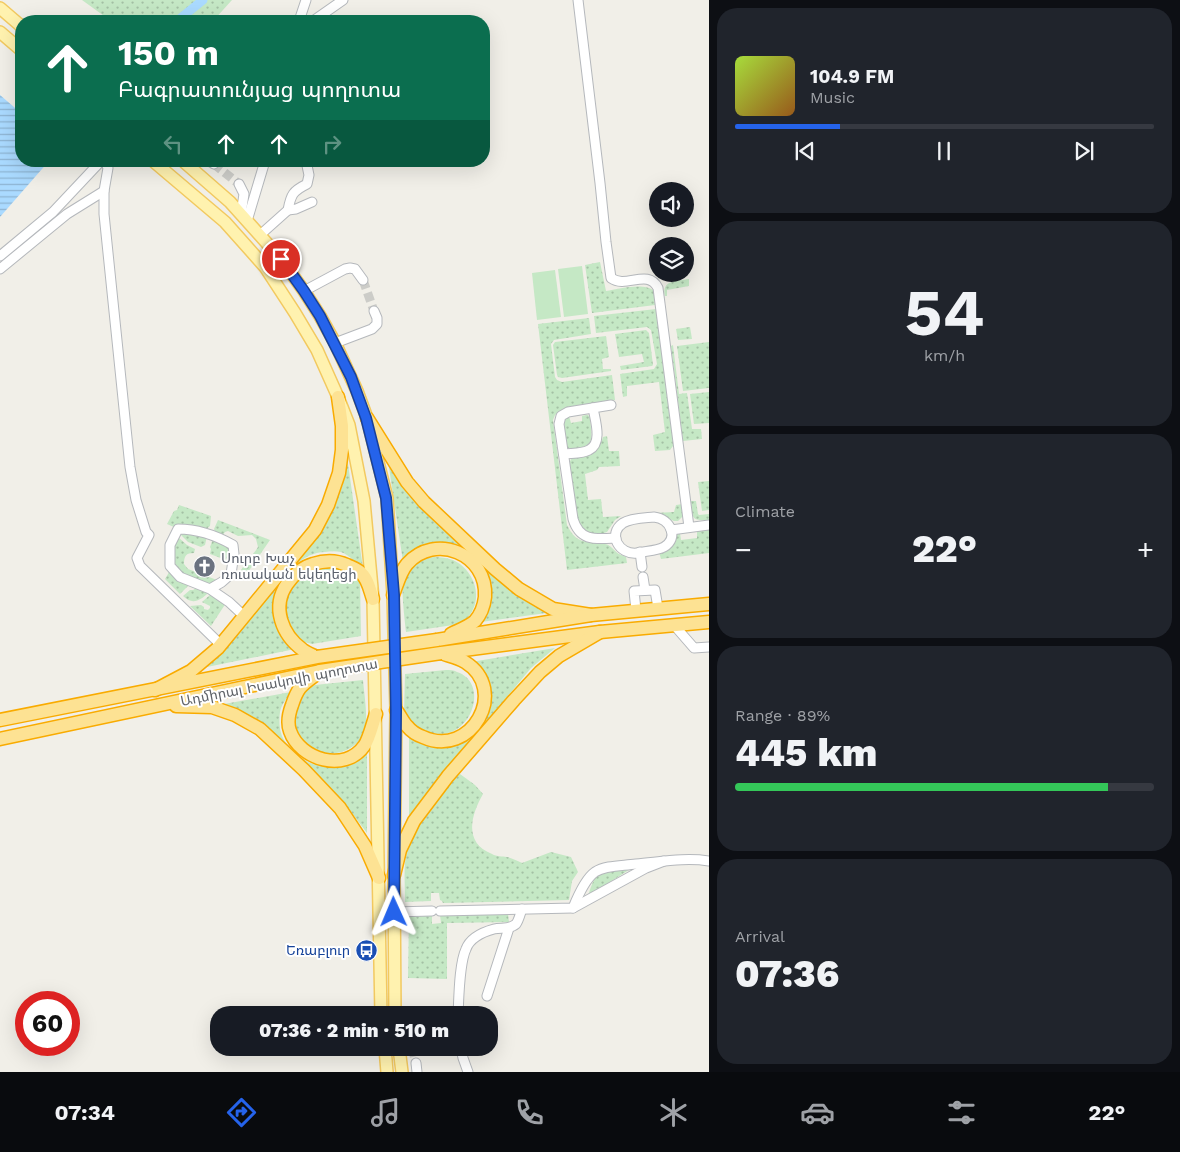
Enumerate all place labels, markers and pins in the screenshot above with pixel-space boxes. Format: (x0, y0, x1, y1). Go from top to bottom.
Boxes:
pin (260, 238, 302, 280)
place label: Սուրբ Խաչ ռուսական եկեղեցի (221, 550, 357, 582)
church icon: Սուրբ Խաչ ռուսական եկեղեցի (193, 554, 217, 578)
bus stop icon: Եռաբլուր (354, 938, 378, 962)
place label: Եռաբլուր (286, 942, 350, 958)

